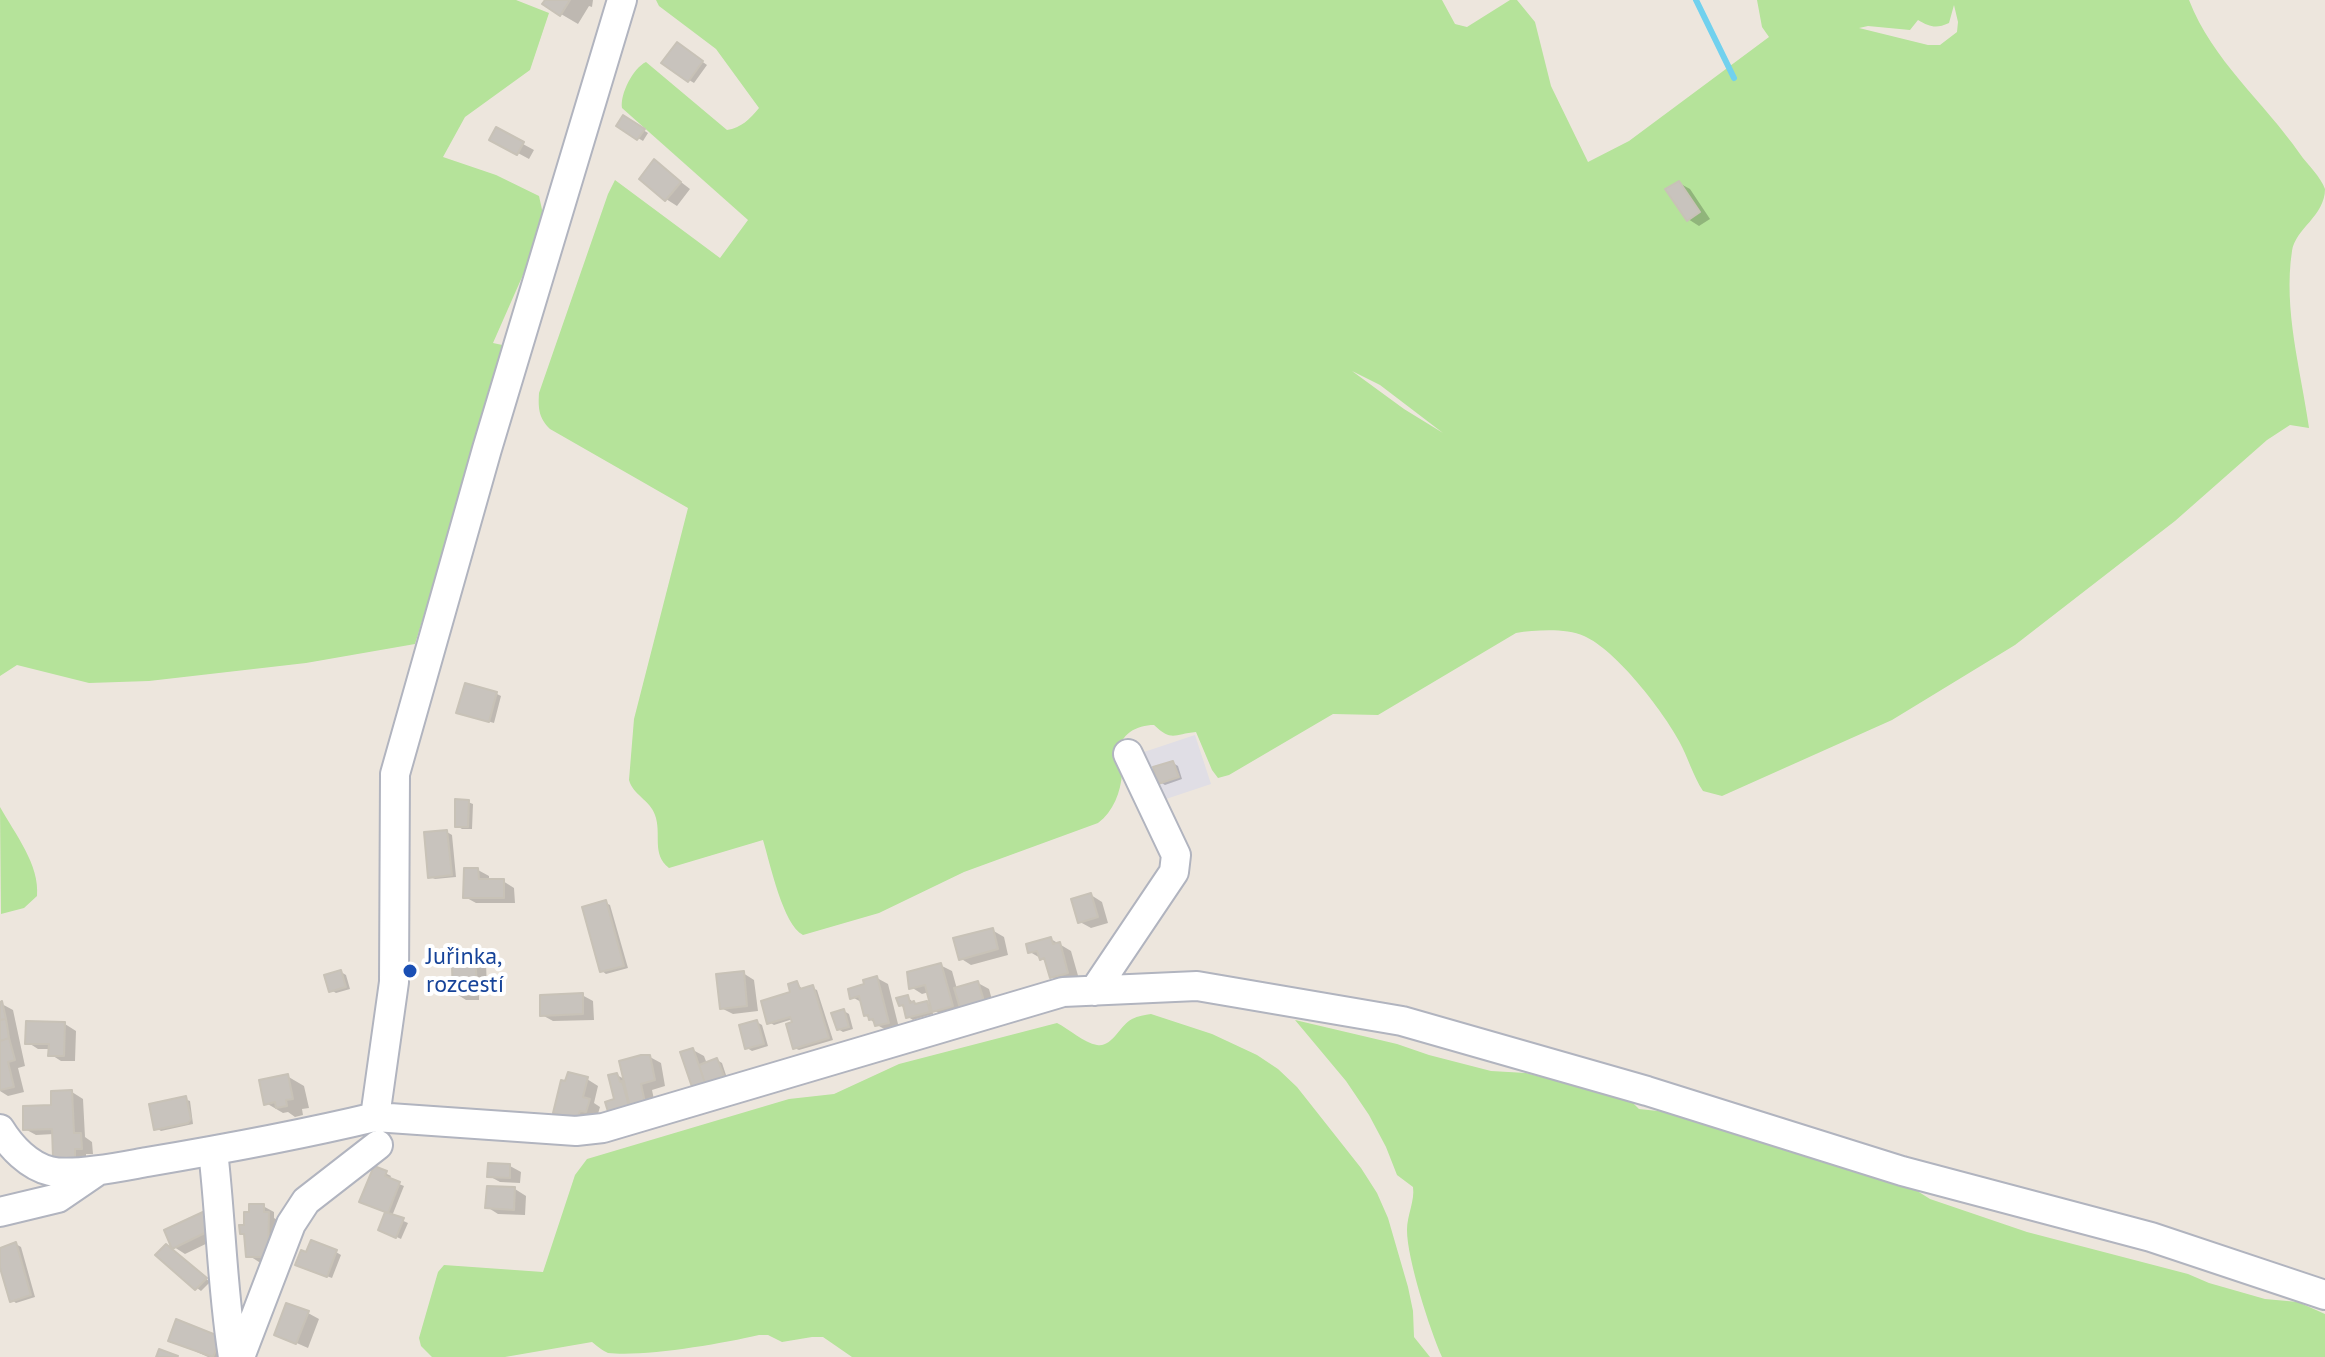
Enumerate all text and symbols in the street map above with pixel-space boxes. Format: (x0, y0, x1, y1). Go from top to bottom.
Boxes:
place label: Juřinka, rozcestí (426, 943, 504, 999)
marker: Juřinka, rozcestí (401, 962, 419, 980)

